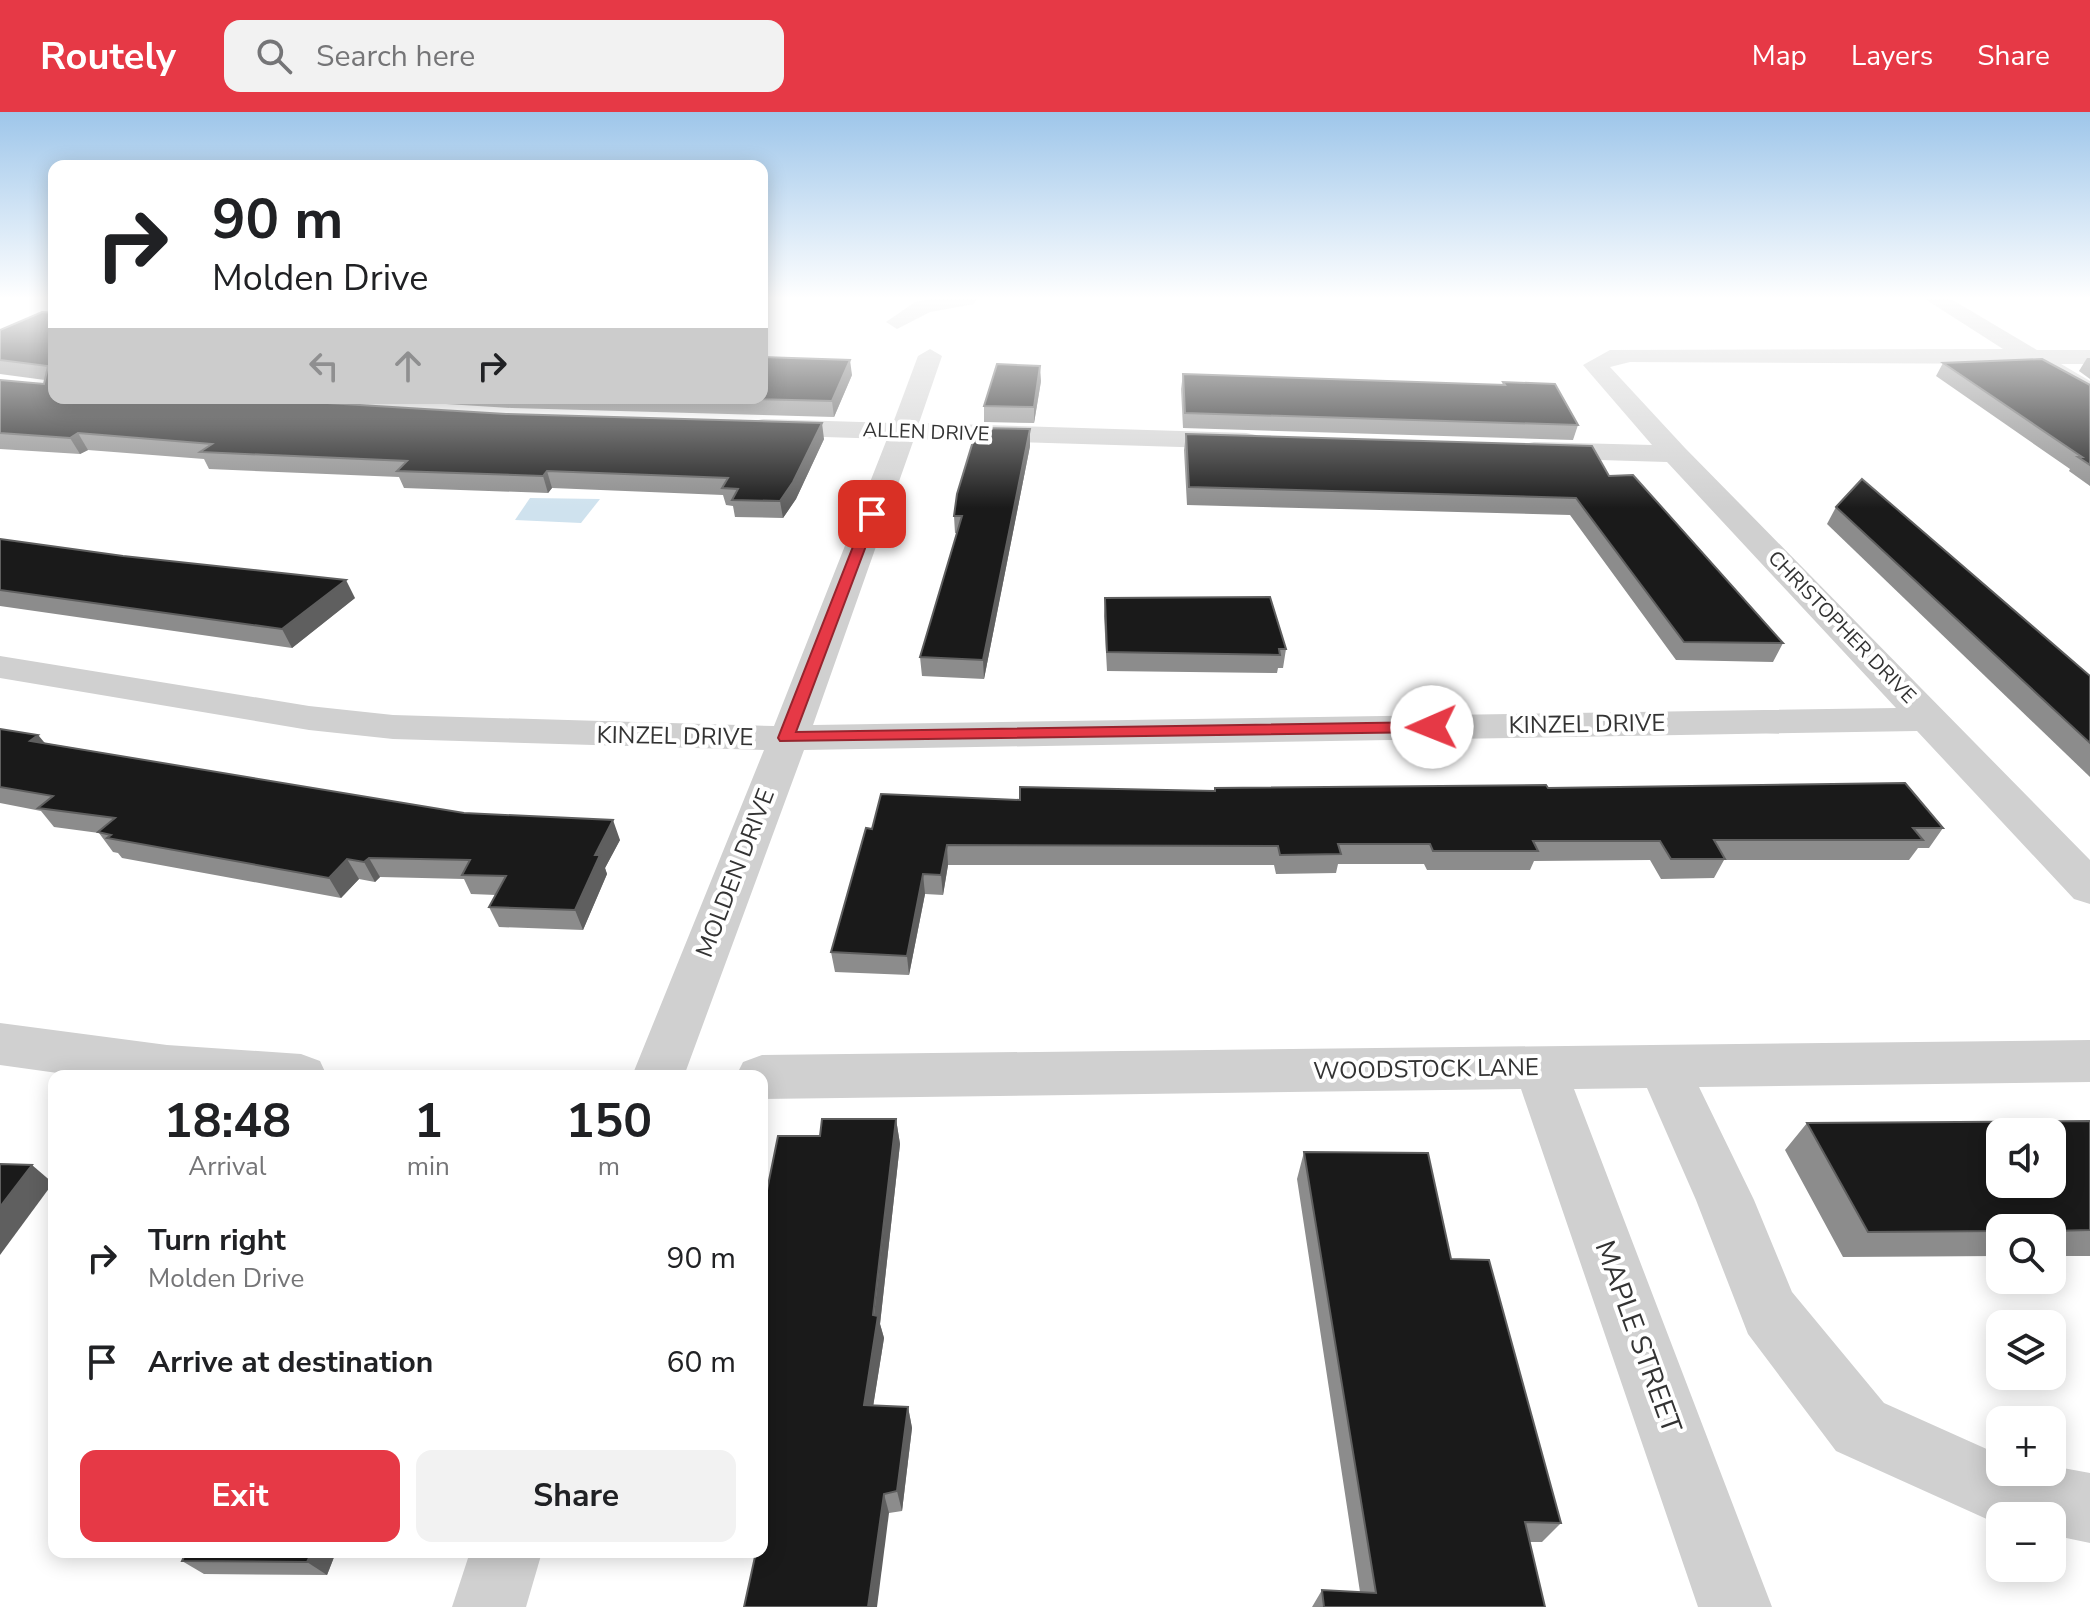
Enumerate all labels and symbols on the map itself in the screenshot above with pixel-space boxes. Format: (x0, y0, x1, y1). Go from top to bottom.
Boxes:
street label: ALLEN DRIVE (862, 416, 990, 448)
pin (838, 480, 906, 548)
street label: CHRISTOPHER DRIVE (1762, 545, 1922, 709)
position arrow (1390, 685, 1474, 769)
street label: KINZEL DRIVE (1508, 707, 1666, 741)
street label: KINZEL DRIVE (596, 719, 754, 753)
street label: MOLDEN DRIVE (688, 784, 782, 962)
street label: WOODSTOCK LANE (1313, 1051, 1539, 1087)
street label: MAPLE STREET (1586, 1235, 1691, 1439)

